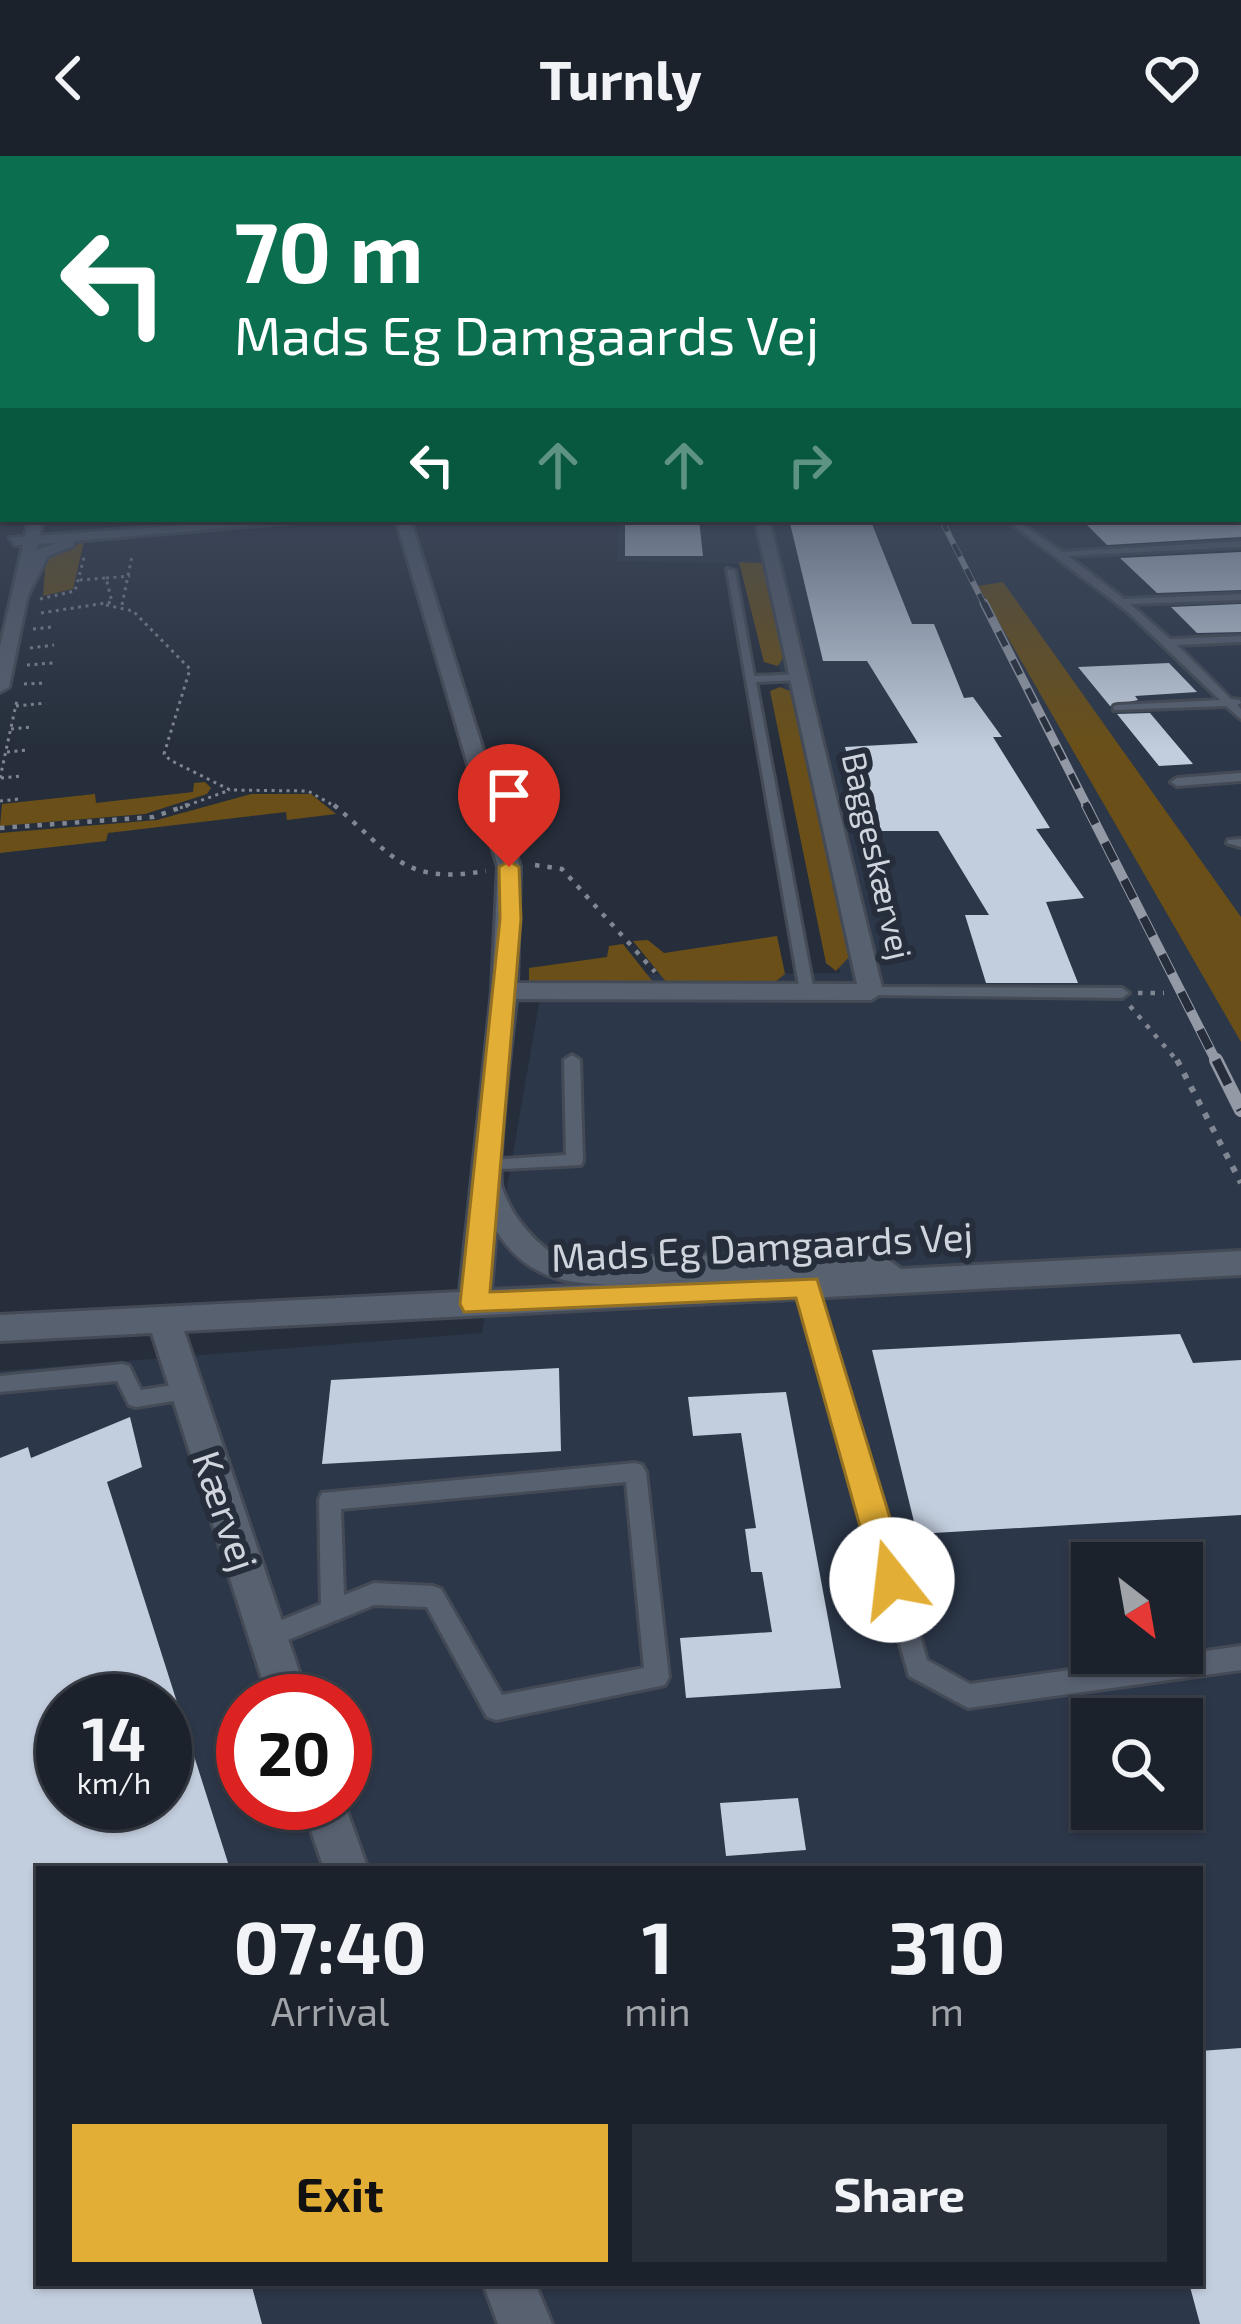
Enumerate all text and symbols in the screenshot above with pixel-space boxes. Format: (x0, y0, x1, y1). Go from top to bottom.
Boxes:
icon: back (36, 45, 102, 111)
icon: heart (1139, 45, 1205, 111)
text: Turnly (539, 46, 702, 111)
text: 70 m (234, 199, 424, 300)
icon: left (36, 204, 192, 360)
text: Mads Eg Damgaards Vej (234, 301, 819, 366)
icon: left (399, 432, 465, 498)
icon: ahead (525, 432, 591, 498)
icon: ahead (651, 432, 717, 498)
icon: right (777, 432, 843, 498)
pin (458, 744, 560, 867)
street label: Baggeskærvej (835, 748, 921, 963)
icon: arrive (476, 762, 542, 828)
street label: Mads Eg Damgaards Vej (550, 1211, 974, 1280)
street label: Kærvej (184, 1444, 269, 1577)
position arrow (829, 1517, 955, 1643)
north arrow (1071, 1542, 1203, 1674)
map controls (1071, 1542, 1203, 1830)
speed limit sign: 20 (216, 1674, 372, 1830)
button: search (1071, 1698, 1203, 1830)
text: 14 (82, 1701, 146, 1773)
text: km/h (77, 1764, 151, 1800)
text: 07:40 (233, 1902, 427, 1988)
text: 1 (642, 1902, 673, 1988)
text: 310 (888, 1902, 1006, 1988)
text: Arrival (271, 1987, 389, 2034)
text: min (624, 1987, 691, 2034)
text: m (930, 1987, 964, 2034)
button: Exit (72, 2124, 608, 2262)
button: Share (632, 2124, 1167, 2262)

